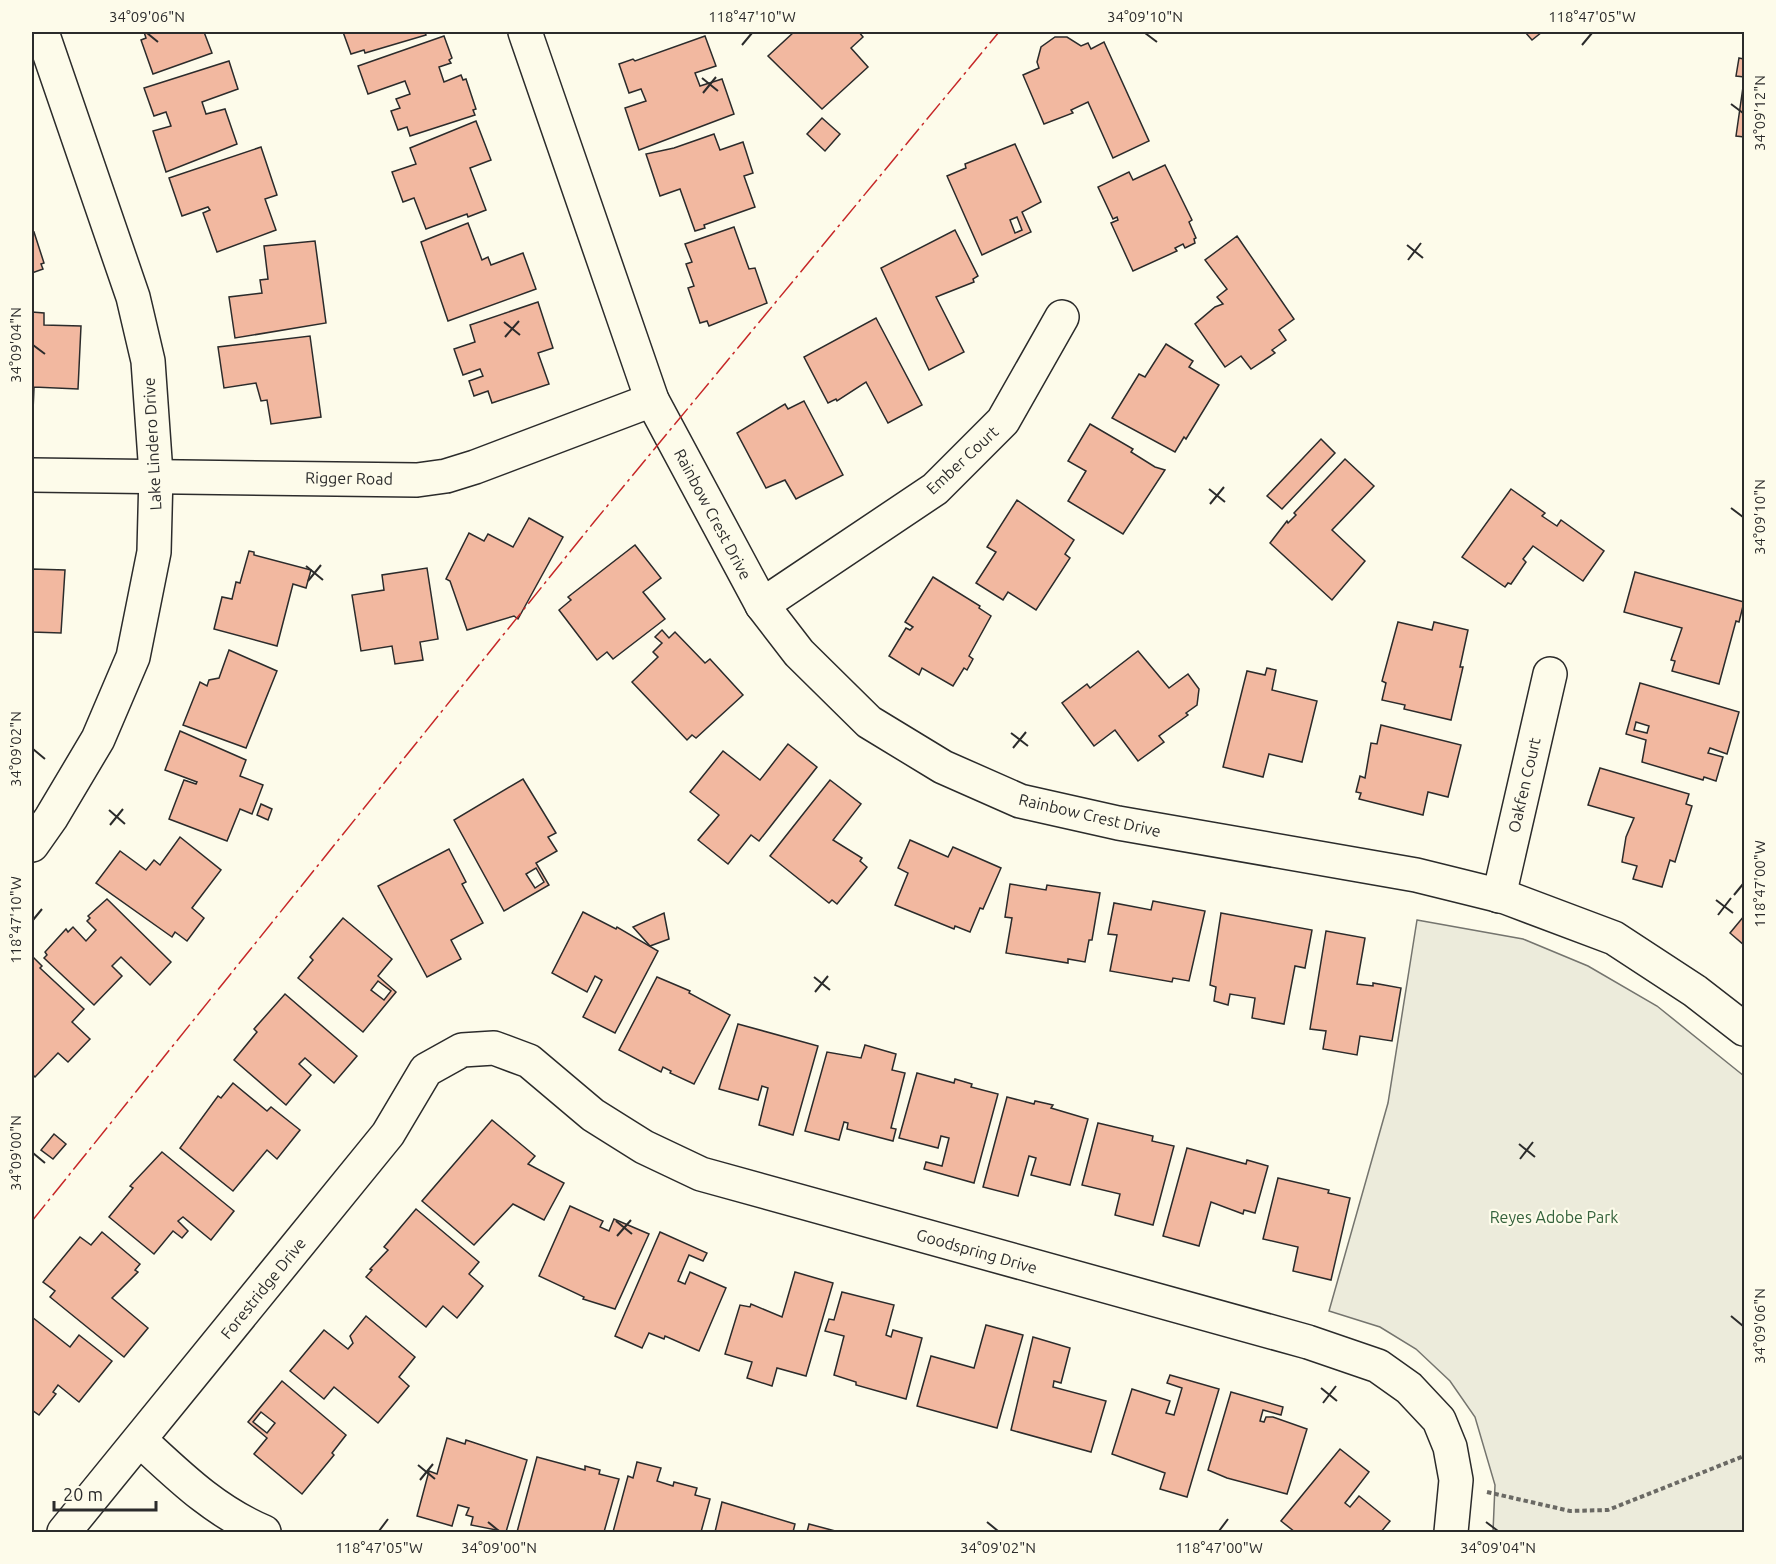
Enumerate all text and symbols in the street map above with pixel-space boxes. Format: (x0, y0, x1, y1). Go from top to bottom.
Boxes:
text: 34°09'06"N (109, 8, 185, 25)
text: 118°47'10"W (708, 8, 796, 25)
text: 34°09'10"N (1107, 8, 1183, 25)
text: 118°47'05"W (1548, 8, 1636, 25)
text: 34°09'12"N (1751, 75, 1768, 151)
text: 34°09'04"N (7, 307, 24, 383)
street label: Lake Lindero Drive (140, 377, 164, 511)
street label: Ember Court (922, 422, 1002, 498)
street label: Rainbow Crest Drive (671, 446, 755, 582)
street label: Rigger Road (305, 468, 393, 488)
text: 34°09'10"N (1751, 479, 1768, 555)
text: 34°09'02"N (7, 711, 24, 787)
street label: Oakfen Court (1504, 735, 1544, 834)
street label: Rainbow Crest Drive (1017, 790, 1163, 840)
text: 118°47'00"W (1751, 840, 1768, 928)
text: 118°47'10"W (7, 876, 24, 964)
text: 34°09'00"N (7, 1115, 24, 1191)
park label: Reyes Adobe Park (1490, 1208, 1618, 1226)
street label: Goodspring Drive (915, 1225, 1039, 1277)
street label: Forestridge Drive (217, 1234, 309, 1342)
text: 34°09'06"N (1751, 1288, 1768, 1364)
scale bar (54, 1474, 156, 1512)
text: 20 m (63, 1484, 103, 1504)
text: 118°47'05"W (335, 1539, 423, 1556)
text: 34°09'00"N (461, 1539, 537, 1556)
text: 34°09'02"N (960, 1539, 1036, 1556)
text: 118°47'00"W (1175, 1539, 1263, 1556)
text: 34°09'04"N (1460, 1539, 1536, 1556)

